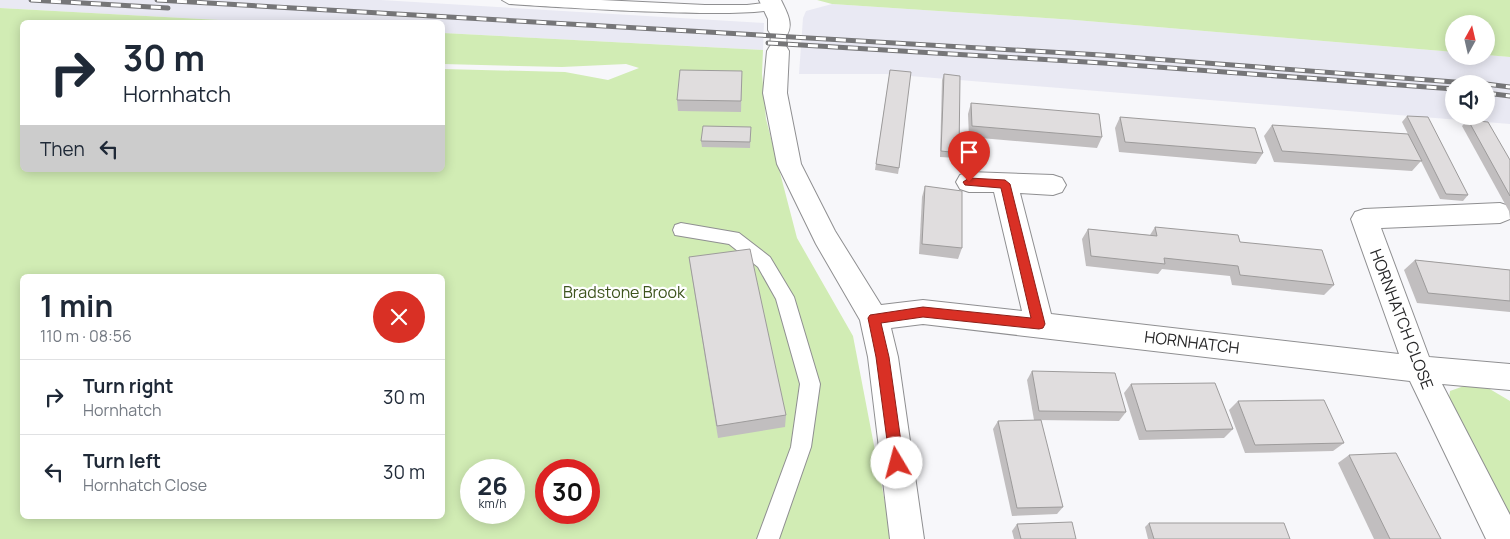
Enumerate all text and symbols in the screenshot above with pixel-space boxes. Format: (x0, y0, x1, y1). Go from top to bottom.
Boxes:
north arrow (1445, 15, 1495, 65)
map controls (1445, 15, 1495, 125)
text: 30 m (123, 34, 205, 82)
icon: right (40, 40, 105, 105)
button: sound (1445, 75, 1495, 125)
text: Hornhatch (123, 79, 231, 109)
pin (948, 131, 990, 182)
icon: left (95, 135, 123, 163)
text: Then (40, 136, 85, 162)
icon: arrive (955, 138, 983, 166)
street label: HORNHATCH CLOSE (1365, 246, 1439, 392)
park label: Bradstone Brook (563, 281, 686, 303)
text: 1 min (40, 285, 113, 326)
button: close (373, 291, 425, 343)
text: 110 m · 08:56 (40, 325, 132, 347)
street label: HORNHATCH (1143, 325, 1241, 359)
text: Turn right (83, 373, 173, 399)
icon: right (40, 383, 68, 411)
text: 30 m (383, 384, 425, 410)
text: Hornhatch (83, 399, 162, 421)
position arrow (870, 436, 922, 488)
text: Turn left (83, 448, 161, 474)
icon: left (40, 458, 68, 486)
text: 30 m (383, 459, 425, 485)
speed limit sign: 30 (535, 459, 600, 524)
text: 26 (477, 468, 508, 503)
text: Hornhatch Close (83, 474, 207, 496)
text: km/h (479, 495, 506, 512)

